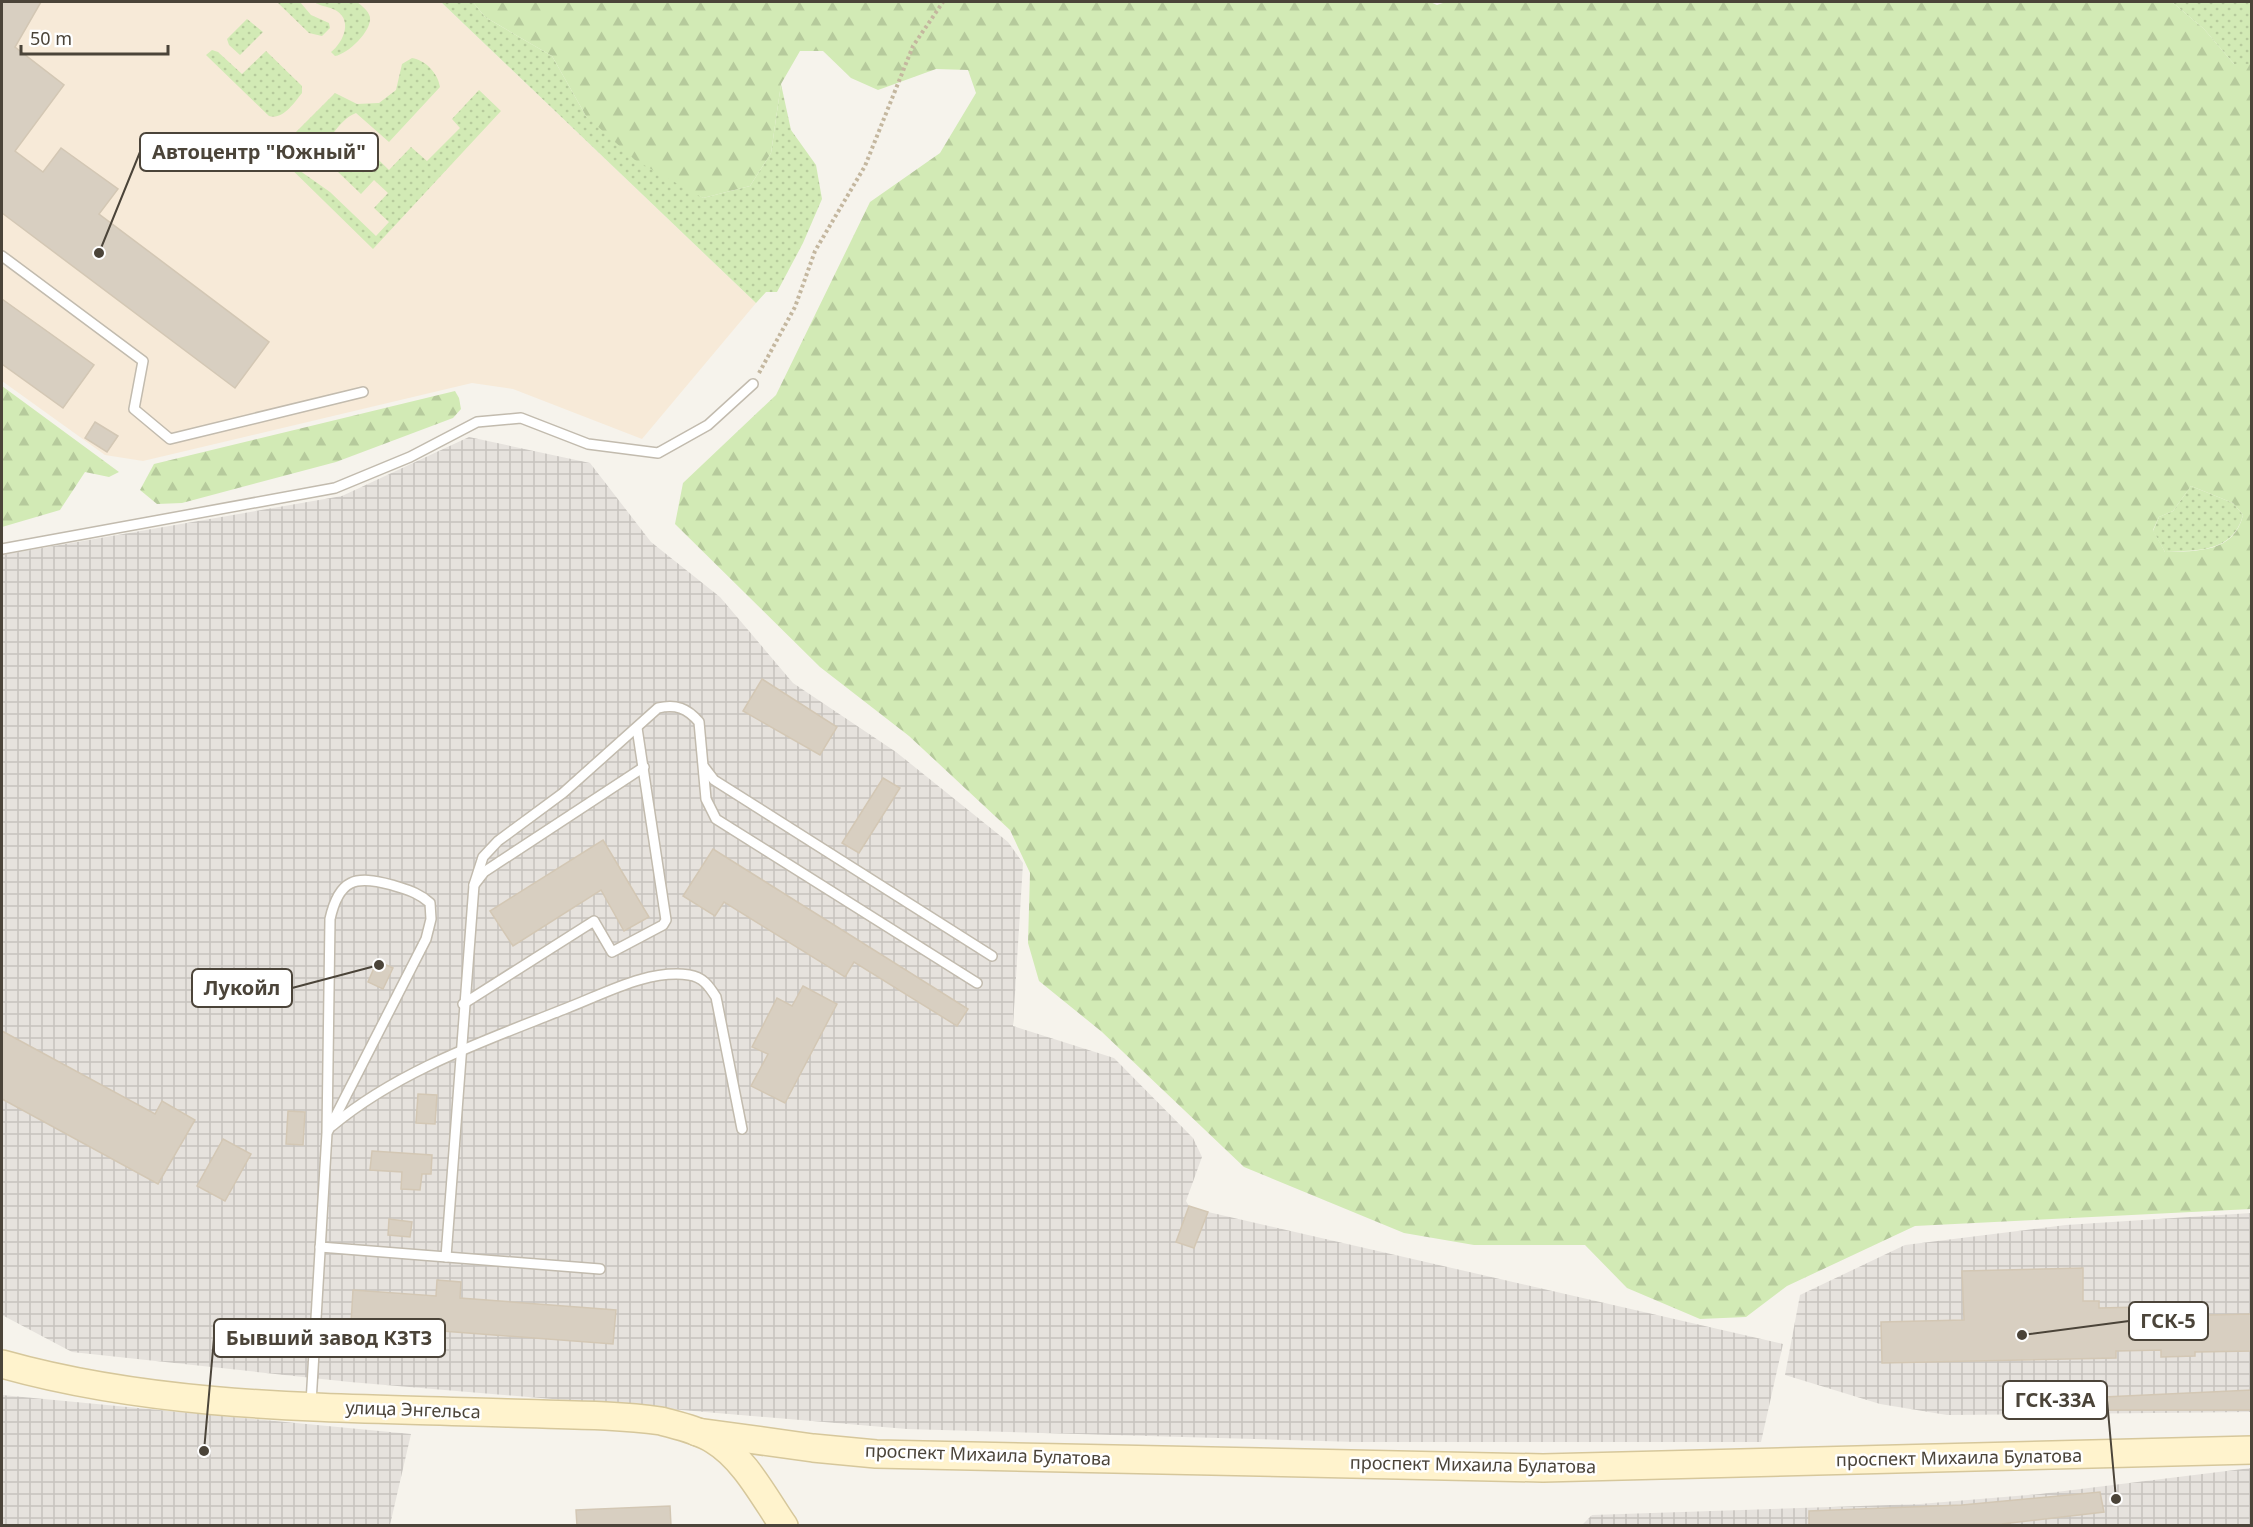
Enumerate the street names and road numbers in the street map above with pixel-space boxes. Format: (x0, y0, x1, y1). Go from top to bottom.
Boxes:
street label: улица Энгельса (345, 1395, 481, 1423)
street label: проспект Михаила Булатова (865, 1438, 1111, 1470)
street label: проспект Михаила Булатова (1836, 1443, 2082, 1471)
street label: проспект Михаила Булатова (1350, 1450, 1596, 1478)

